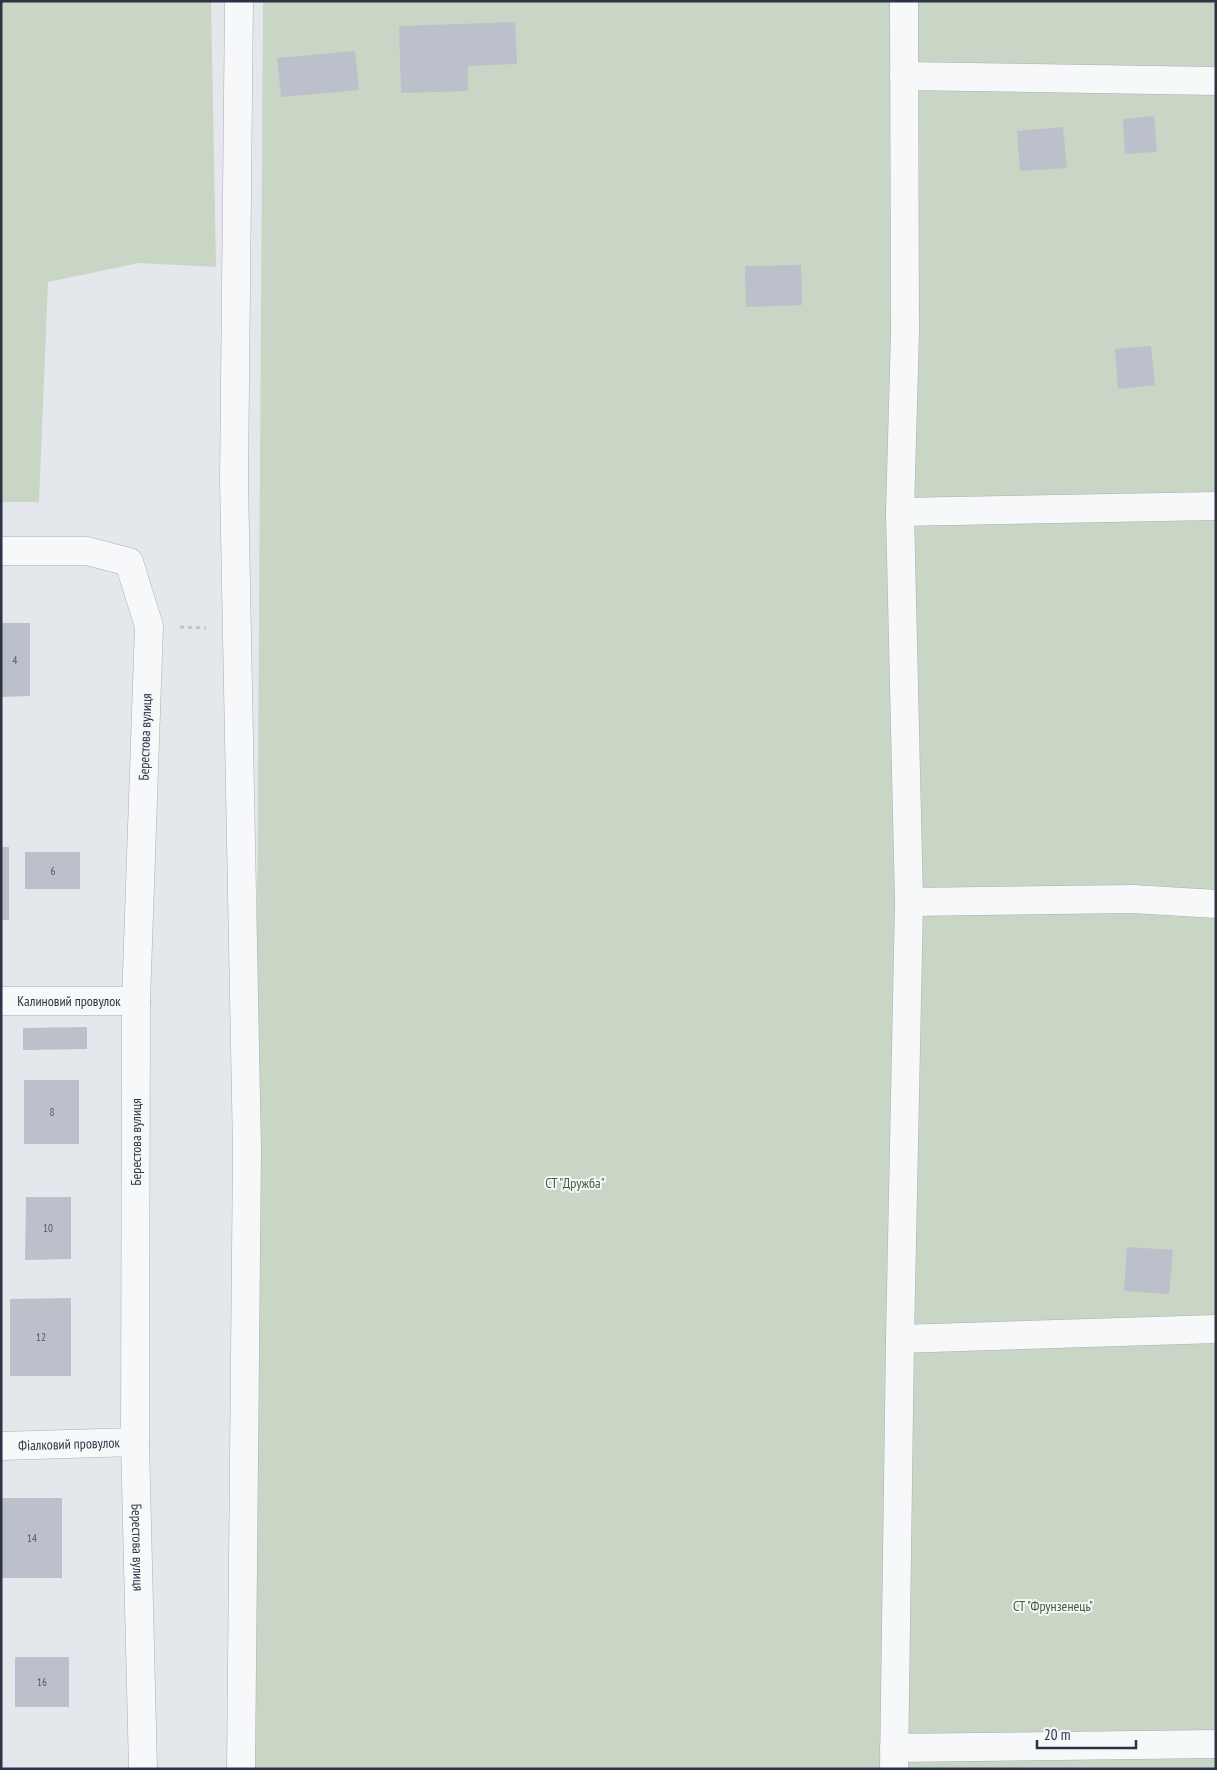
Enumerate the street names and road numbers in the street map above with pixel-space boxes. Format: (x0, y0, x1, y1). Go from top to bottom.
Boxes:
street label: Берестова вулиця (134, 693, 156, 781)
street label: Калиновий провулок (17, 992, 121, 1010)
street label: Берестова вулиця (127, 1098, 145, 1186)
street label: Фіалковий провулок (18, 1433, 121, 1454)
street label: Берестова вулиця (128, 1503, 148, 1591)

